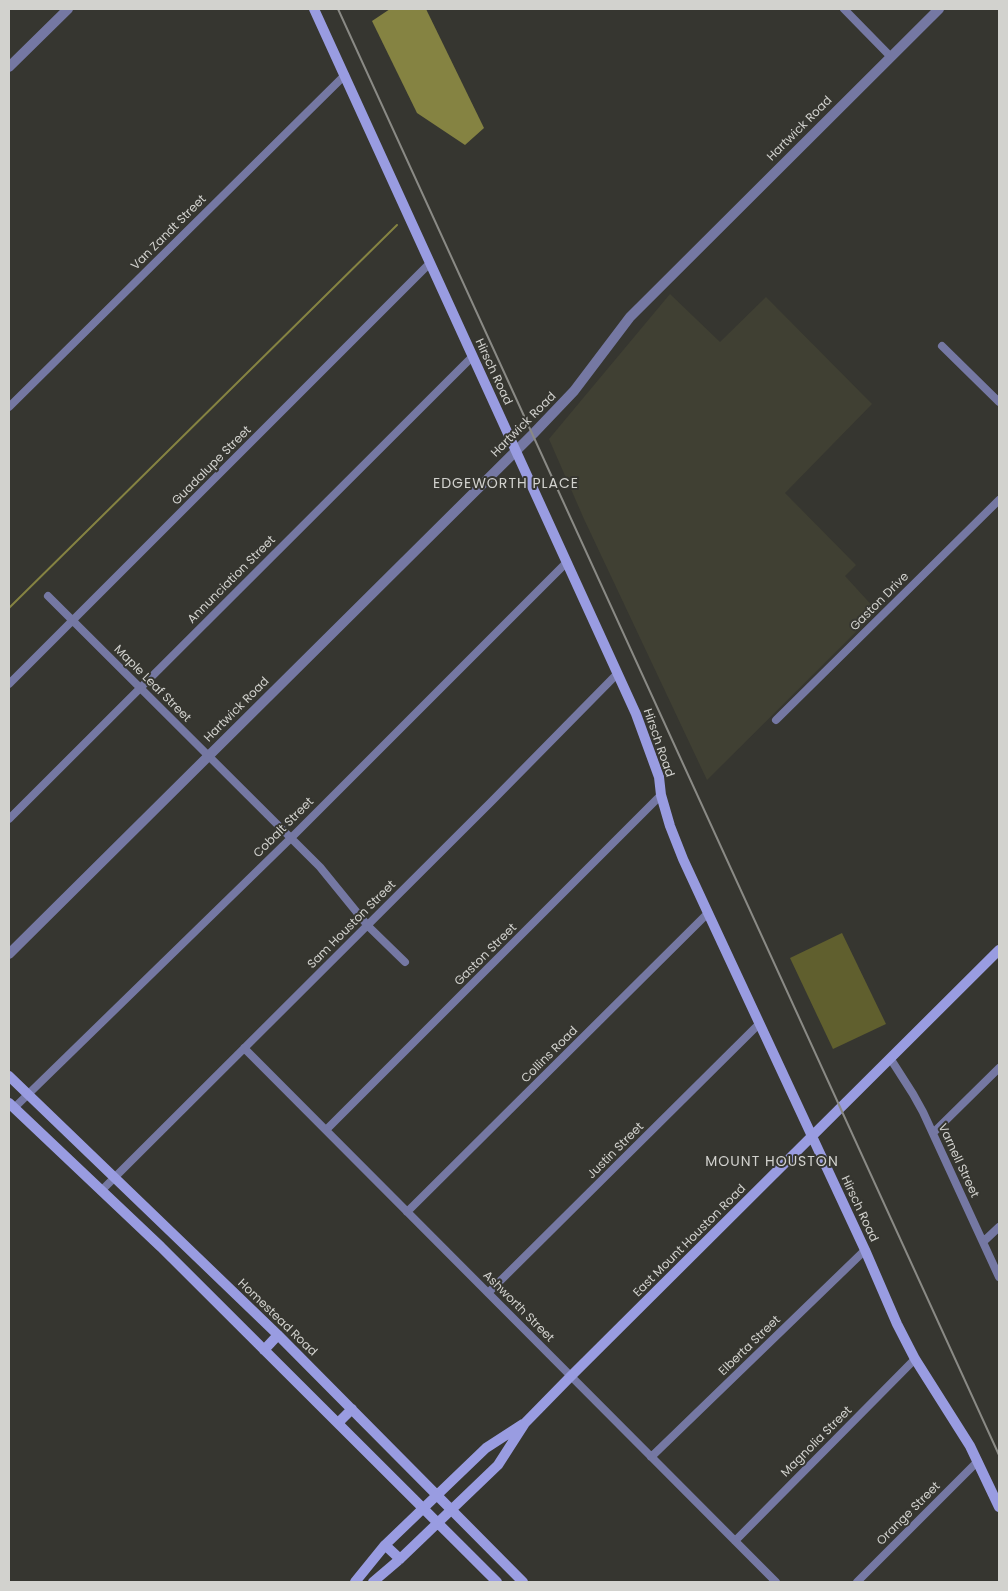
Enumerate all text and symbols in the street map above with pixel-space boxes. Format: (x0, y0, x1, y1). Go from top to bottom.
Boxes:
street label: Hartwick Road (765, 94, 835, 164)
street label: Van Zandt Street (128, 192, 210, 274)
street label: Hirsch Road (471, 337, 515, 407)
street label: Hartwick Road (489, 390, 559, 460)
street label: Guadalupe Street (169, 423, 255, 509)
district label: EDGEWORTH PLACE (431, 476, 581, 492)
street label: Annunciation Street (185, 533, 279, 627)
street label: Gaston Drive (848, 570, 912, 634)
street label: Maple Leaf Street (110, 642, 194, 726)
street label: Hartwick Road (202, 675, 272, 745)
street label: Hirsch Road (640, 707, 676, 779)
street label: Cobalt Street (251, 795, 317, 861)
street label: Sam Houston Street (305, 878, 399, 972)
street label: Gaston Street (452, 921, 520, 989)
street label: Collins Road (519, 1024, 581, 1086)
street label: Justin Street (585, 1120, 647, 1182)
street label: Varnell Street (935, 1122, 981, 1200)
district label: MOUNT HOUSTON (704, 1154, 840, 1170)
street label: Hirsch Road (837, 1174, 881, 1244)
street label: East Mount Houston Road (631, 1182, 749, 1300)
street label: Ashworth Street (480, 1269, 556, 1345)
street label: Homestead Road (234, 1277, 320, 1359)
street label: Elberta Street (716, 1313, 784, 1379)
street label: Magnolia Street (779, 1404, 855, 1480)
street label: Orange Street (874, 1479, 944, 1549)

